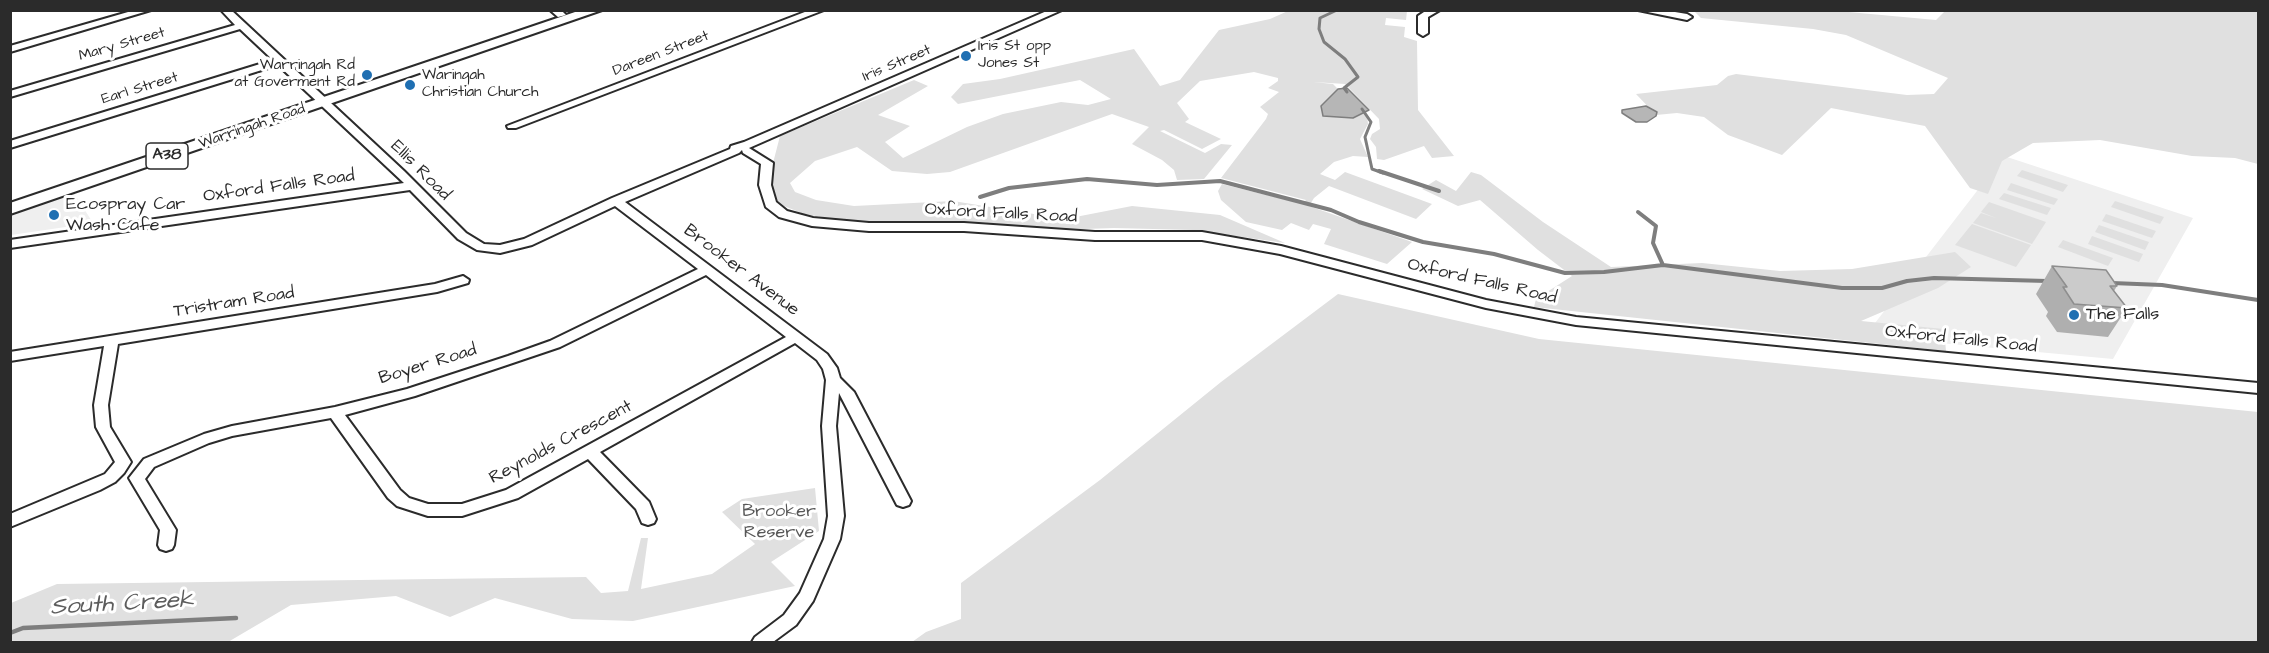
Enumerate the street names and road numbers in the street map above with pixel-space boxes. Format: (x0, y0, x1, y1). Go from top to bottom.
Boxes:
street label: Mary Street (77, 24, 167, 66)
street label: Dareen Street (610, 27, 712, 81)
street label: Iris Street (860, 42, 934, 86)
street label: Earl Street (99, 69, 181, 109)
street label: Warringah Road (196, 100, 308, 154)
street label: Ellis Road (385, 136, 455, 206)
road number: A38 (146, 143, 188, 169)
street label: Oxford Falls Road (202, 166, 356, 208)
street label: Oxford Falls Road (924, 199, 1078, 229)
street label: Brooker Avenue (679, 220, 803, 322)
street label: Oxford Falls Road (1405, 254, 1559, 310)
street label: Tristram Road (172, 283, 296, 323)
street label: Oxford Falls Road (1884, 321, 2038, 359)
street label: Boyer Road (377, 340, 479, 390)
street label: Reynolds Crescent (486, 396, 636, 490)

